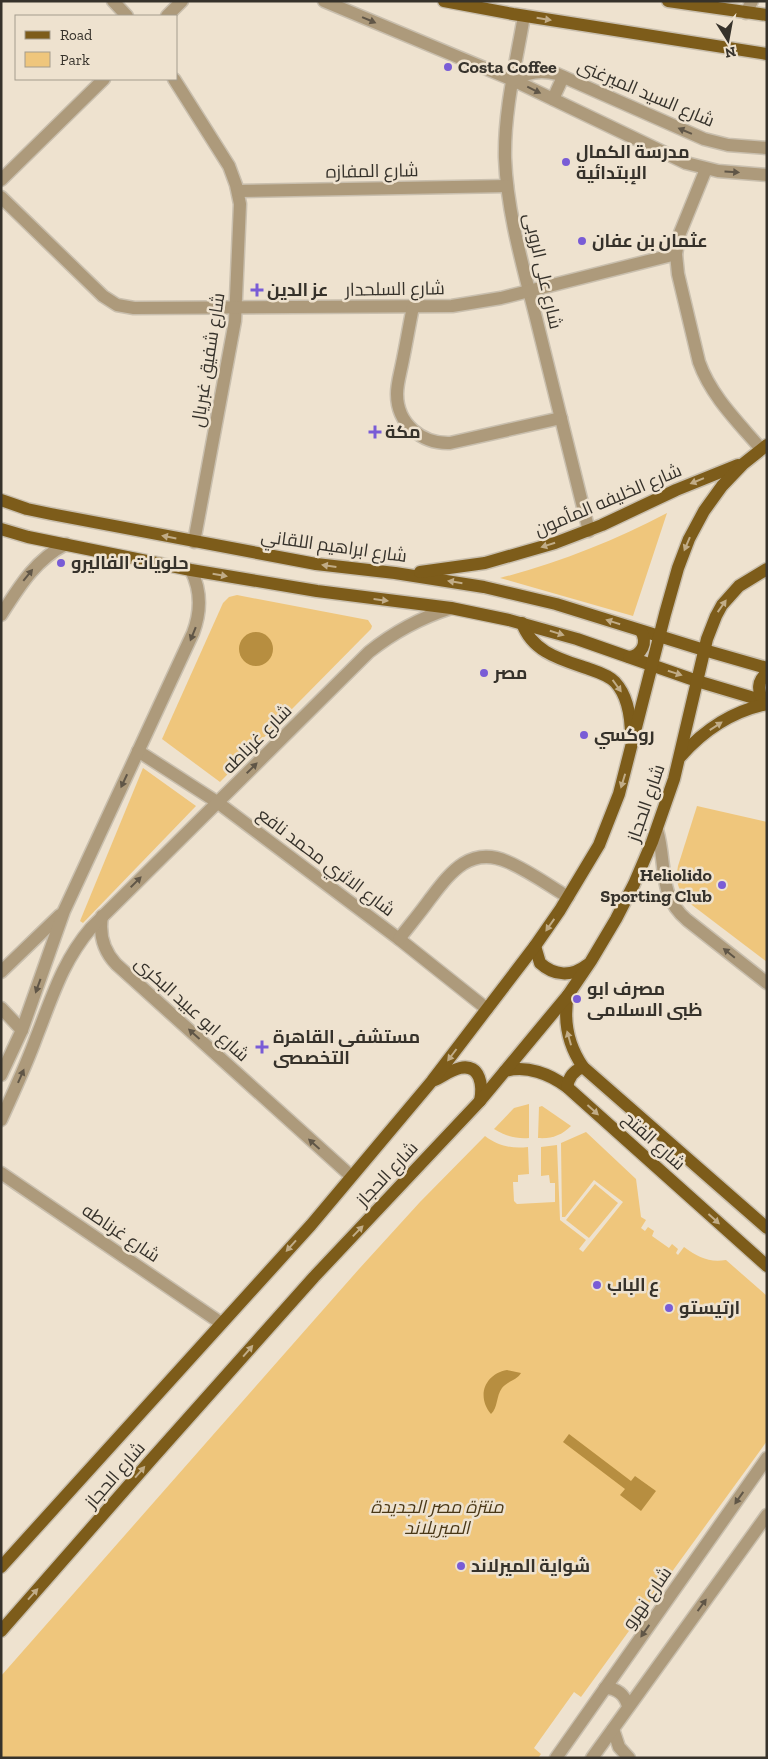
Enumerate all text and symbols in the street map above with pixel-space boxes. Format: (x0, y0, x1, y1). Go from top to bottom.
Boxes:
legend (15, 15, 178, 80)
north arrow (703, 15, 753, 65)
one-way arrow (536, 16, 552, 24)
one-way arrow (362, 17, 376, 25)
text: Road (60, 26, 93, 44)
text: N (723, 43, 737, 62)
text: Park (60, 51, 90, 69)
street label: شارع السيد الميرغنى (574, 54, 718, 133)
place label: Costa Coffee (458, 56, 557, 78)
marker: Costa Coffee (442, 61, 454, 73)
one-way arrow (527, 86, 542, 94)
one-way arrow (677, 127, 692, 135)
place label: مدرسة الكمال الإبتدائية (576, 141, 690, 185)
marker: مدرسة الكمال الإبتدائية (560, 156, 572, 168)
street label: شارع المفازه (325, 159, 419, 184)
one-way arrow (724, 168, 740, 176)
street label: شارع على الروبى (518, 211, 567, 331)
place label: عثمان بن عفان (592, 230, 708, 252)
marker: عثمان بن عفان (576, 235, 588, 247)
street label: شارع السلحدار (344, 277, 445, 302)
place label: عز الدين (267, 279, 328, 301)
marker: عز الدين (251, 284, 263, 296)
street label: شارع شفيق غبريال (187, 291, 230, 429)
place label: مكة (385, 421, 421, 443)
marker: مكة (369, 426, 381, 438)
street label: شارع الخليفه المأمون (531, 459, 685, 542)
one-way arrow (690, 478, 705, 485)
street label: شارع ابراهيم اللقاني (259, 525, 408, 570)
one-way arrow (162, 533, 177, 541)
one-way arrow (682, 537, 690, 552)
one-way arrow (541, 542, 556, 550)
place label: حلويات الفاليرو (71, 552, 189, 574)
marker: حلويات الفاليرو (55, 557, 67, 569)
one-way arrow (321, 562, 337, 570)
one-way arrow (23, 569, 34, 582)
one-way arrow (212, 571, 228, 579)
one-way arrow (447, 577, 463, 585)
one-way arrow (373, 596, 389, 604)
one-way arrow (717, 599, 727, 613)
one-way arrow (605, 618, 620, 626)
one-way arrow (188, 627, 196, 641)
one-way arrow (550, 629, 565, 637)
place label: مصر (493, 662, 527, 684)
marker: مصر (478, 667, 490, 679)
one-way arrow (667, 670, 682, 677)
one-way arrow (612, 679, 622, 693)
street label: شارع غرناطه (218, 700, 297, 779)
one-way arrow (709, 721, 723, 730)
place label: روكسي (594, 724, 654, 749)
marker: روكسي (578, 729, 590, 741)
street label: شارع الحجاز (622, 761, 670, 846)
one-way arrow (246, 762, 258, 774)
one-way arrow (120, 774, 128, 788)
one-way arrow (619, 774, 627, 789)
street label: شارع الاثري محمد نافع (251, 803, 399, 923)
place label: Heliolido Sporting Club (600, 864, 713, 907)
one-way arrow (130, 876, 142, 888)
marker: Heliolido Sporting Club (716, 879, 728, 891)
one-way arrow (545, 918, 555, 932)
one-way arrow (722, 948, 735, 959)
street label: شارع ابو عبيد البكرى (130, 952, 254, 1067)
one-way arrow (34, 978, 41, 993)
place label: مصرف ابو ظبى الاسلامى (587, 978, 703, 1021)
marker: مصرف ابو ظبى الاسلامى (571, 993, 583, 1005)
place label: مستشفي القاهرة التخصصى (273, 1026, 420, 1069)
one-way arrow (189, 1028, 201, 1040)
one-way arrow (565, 1031, 573, 1046)
marker: مستشفي القاهرة التخصصى (255, 1040, 269, 1054)
one-way arrow (447, 1048, 457, 1062)
one-way arrow (17, 1069, 25, 1083)
one-way arrow (587, 1104, 599, 1116)
street label: شارع الفتح (617, 1107, 690, 1176)
street label: شارع الحجاز (351, 1137, 423, 1212)
one-way arrow (308, 1138, 321, 1149)
street label: شارع غرناطه (77, 1199, 164, 1268)
one-way arrow (708, 1213, 720, 1225)
one-way arrow (352, 1225, 364, 1237)
one-way arrow (285, 1240, 297, 1252)
place label: ع الباب (607, 1274, 659, 1297)
marker: ع الباب (591, 1279, 603, 1291)
place label: ارتيستو (679, 1297, 740, 1319)
marker: ارتيستو (663, 1302, 675, 1314)
one-way arrow (243, 1344, 254, 1357)
street label: شارع الحجاز (80, 1437, 150, 1514)
one-way arrow (134, 1466, 146, 1478)
one-way arrow (734, 1491, 744, 1505)
park label: منتزة مصر الجديدة الميريلاند (371, 1496, 504, 1539)
place label: شواية الميرلاند (471, 1555, 590, 1577)
marker: شواية الميرلاند (455, 1560, 467, 1572)
street label: شارع نهرو (618, 1563, 677, 1634)
one-way arrow (27, 1589, 39, 1601)
one-way arrow (697, 1598, 707, 1611)
one-way arrow (640, 1624, 650, 1638)

